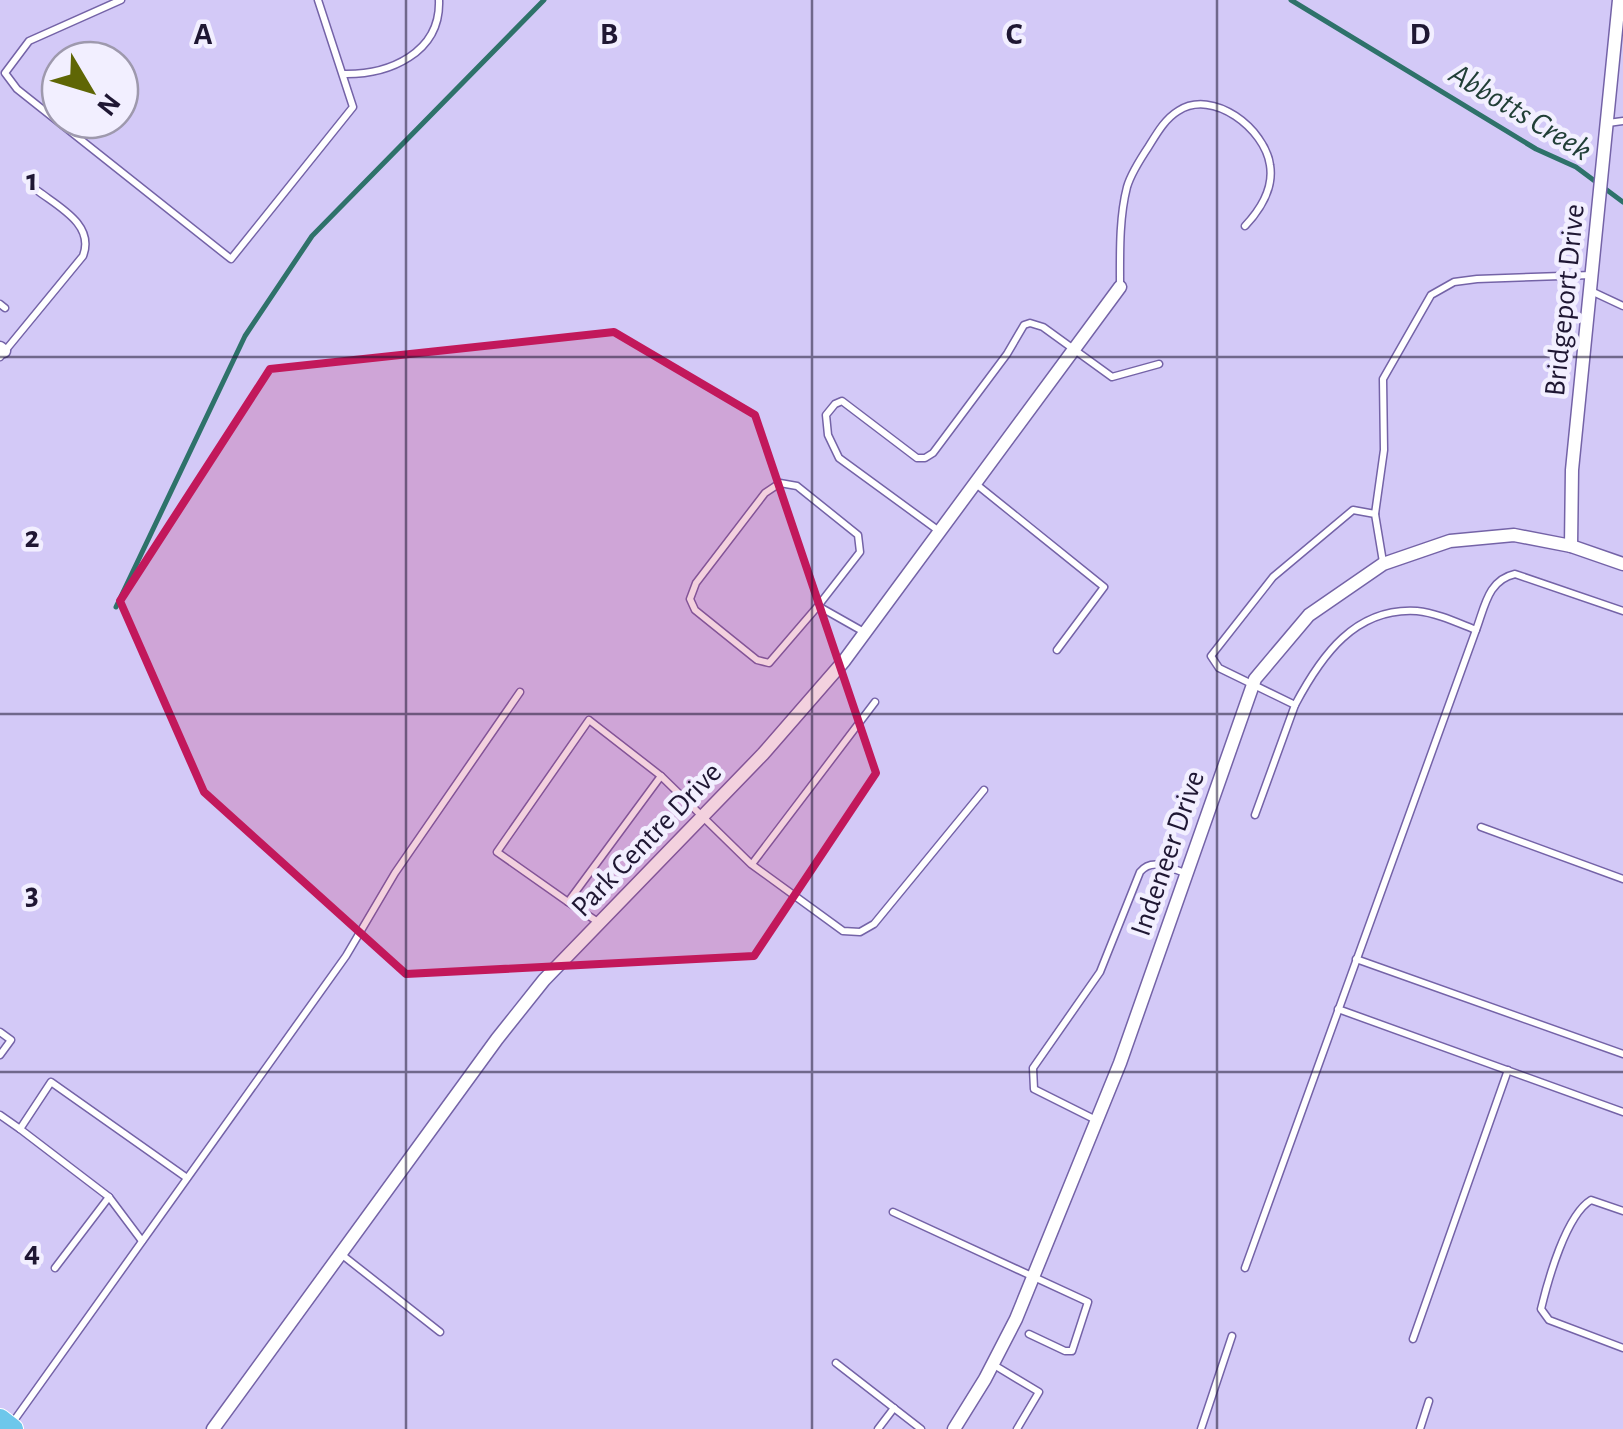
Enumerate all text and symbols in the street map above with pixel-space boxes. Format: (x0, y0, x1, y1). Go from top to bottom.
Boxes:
text: A (193, 18, 213, 50)
text: B (600, 18, 618, 50)
text: C (1006, 18, 1023, 50)
text: D (1410, 18, 1431, 50)
north arrow (40, 40, 140, 140)
water label: Abbotts Creek (1443, 57, 1597, 167)
text: N (91, 88, 125, 120)
text: 1 (26, 164, 38, 196)
street label: Bridgeport Drive (1540, 203, 1590, 398)
text: 2 (24, 521, 40, 553)
street label: Park Centre Drive (566, 757, 727, 923)
street label: Indeneer Drive (1126, 767, 1210, 940)
text: 3 (25, 878, 39, 910)
text: 4 (24, 1236, 40, 1268)

